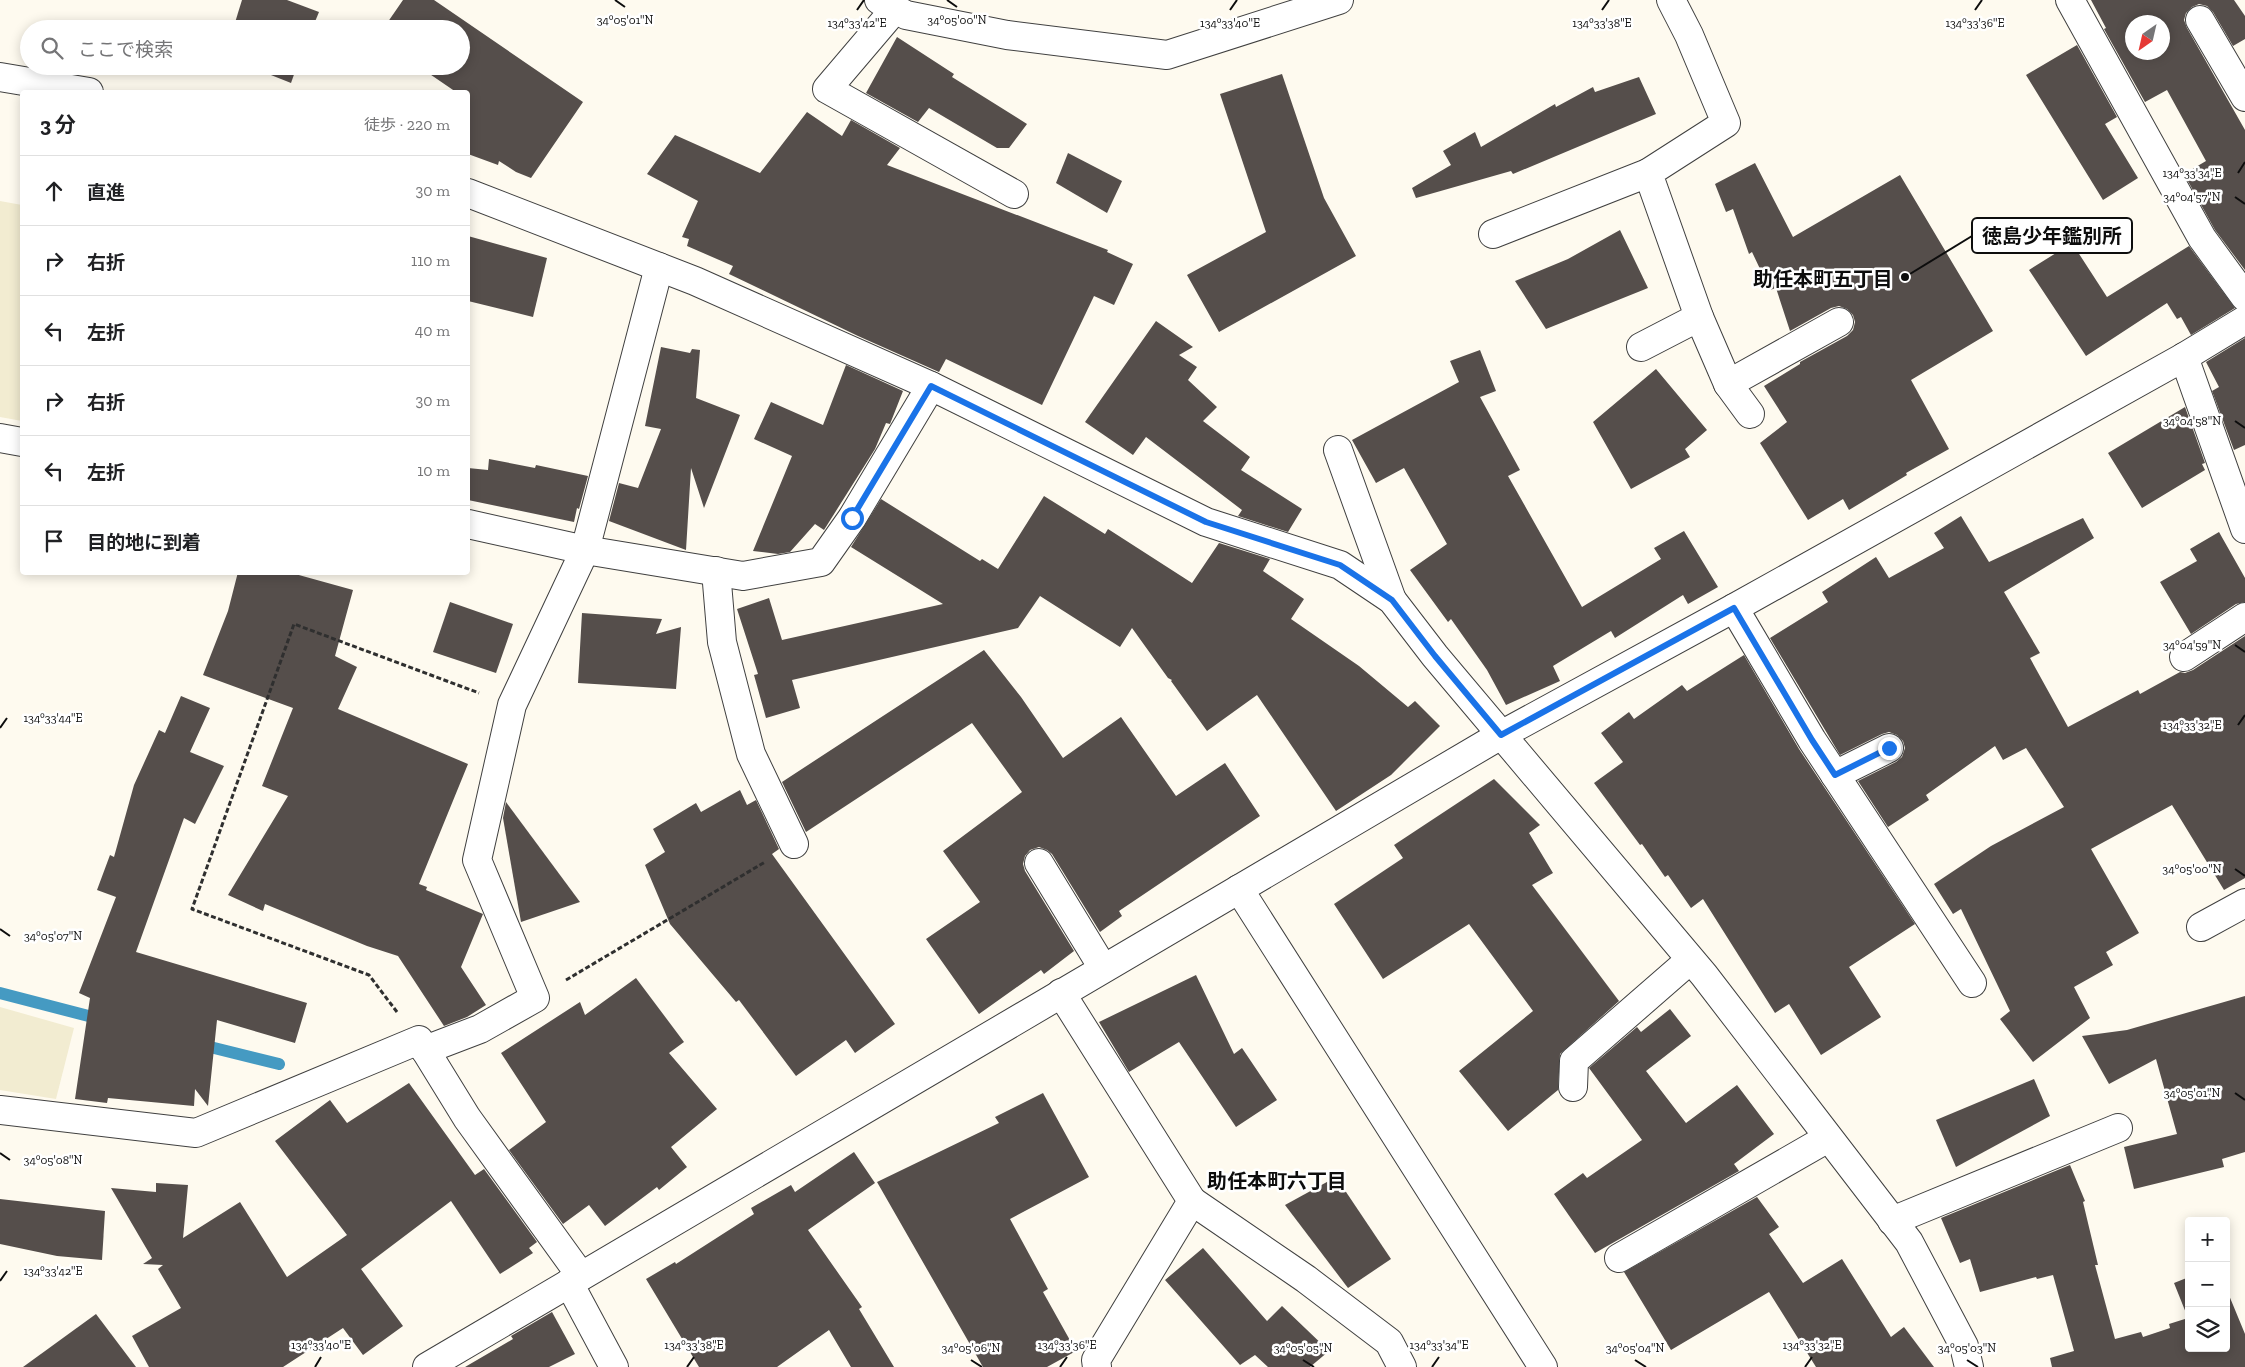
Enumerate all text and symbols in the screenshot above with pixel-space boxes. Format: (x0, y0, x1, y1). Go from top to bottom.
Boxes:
text: 34°05'01"N (597, 13, 654, 27)
text: 34°05'00"N (927, 13, 987, 27)
north arrow (2125, 15, 2170, 60)
text: 134°33'42"E (827, 16, 887, 30)
text: 134°33'40"E (1200, 16, 1260, 30)
text: 134°33'38"E (1572, 16, 1632, 30)
text: 134°33'36"E (1945, 16, 2005, 30)
search box (20, 20, 470, 75)
icon: search (38, 34, 66, 62)
text: ここで検索 (78, 38, 173, 61)
text: 3 分 (40, 112, 76, 137)
text: 徒歩 · 220 m (364, 115, 450, 134)
text: 134°33'34"E (2162, 166, 2222, 180)
icon: ahead (40, 177, 68, 205)
text: 直進 (87, 181, 125, 204)
text: 30 m (416, 181, 450, 200)
text: 34°04'57"N (2163, 190, 2221, 204)
callout: 徳島少年鑑別所 (1972, 218, 2132, 253)
text: 徳島少年鑑別所 (1982, 224, 2122, 248)
icon: right (40, 247, 68, 275)
text: 右折 (87, 251, 125, 274)
text: 110 m (411, 251, 450, 270)
district label: 助任本町五丁目 (1753, 267, 1893, 291)
icon: left (40, 317, 68, 345)
text: 左折 (87, 321, 125, 344)
text: 40 m (415, 321, 450, 340)
icon: right (40, 387, 68, 415)
text: 右折 (87, 391, 125, 414)
text: 30 m (416, 391, 450, 410)
text: 34°04'58"N (2163, 414, 2221, 428)
icon: left (40, 457, 68, 485)
text: 左折 (87, 461, 125, 484)
text: 10 m (417, 461, 450, 480)
route start (841, 507, 864, 530)
icon: arrive (40, 527, 68, 555)
text: 目的地に到着 (87, 531, 201, 554)
text: 34°04'59"N (2163, 638, 2221, 652)
text: 134°33'44"E (23, 711, 83, 725)
text: 134°33'32"E (2162, 718, 2222, 732)
route end (1878, 737, 1901, 760)
text: 34°05'00"N (2162, 862, 2222, 876)
text: 34°05'07"N (24, 929, 82, 943)
text: 34°05'01"N (2164, 1086, 2221, 1100)
text: 34°05'08"N (24, 1153, 83, 1167)
district label: 助任本町六丁目 (1207, 1169, 1347, 1193)
map controls (2185, 1217, 2230, 1352)
button: + (2185, 1217, 2230, 1262)
button: − (2185, 1262, 2230, 1307)
text: 134°33'42"E (23, 1264, 83, 1278)
button: layers (2185, 1307, 2230, 1352)
text: 134°33'40"E (291, 1338, 351, 1352)
text: 134°33'38"E (664, 1338, 724, 1352)
text: 134°33'36"E (1037, 1338, 1097, 1352)
text: 134°33'34"E (1409, 1338, 1469, 1352)
text: 134°33'32"E (1782, 1338, 1842, 1352)
text: 34°05'06"N (942, 1341, 1001, 1355)
text: 34°05'05"N (1274, 1341, 1332, 1355)
text: 34°05'04"N (1606, 1341, 1664, 1355)
text: 34°05'03"N (1938, 1341, 1996, 1355)

